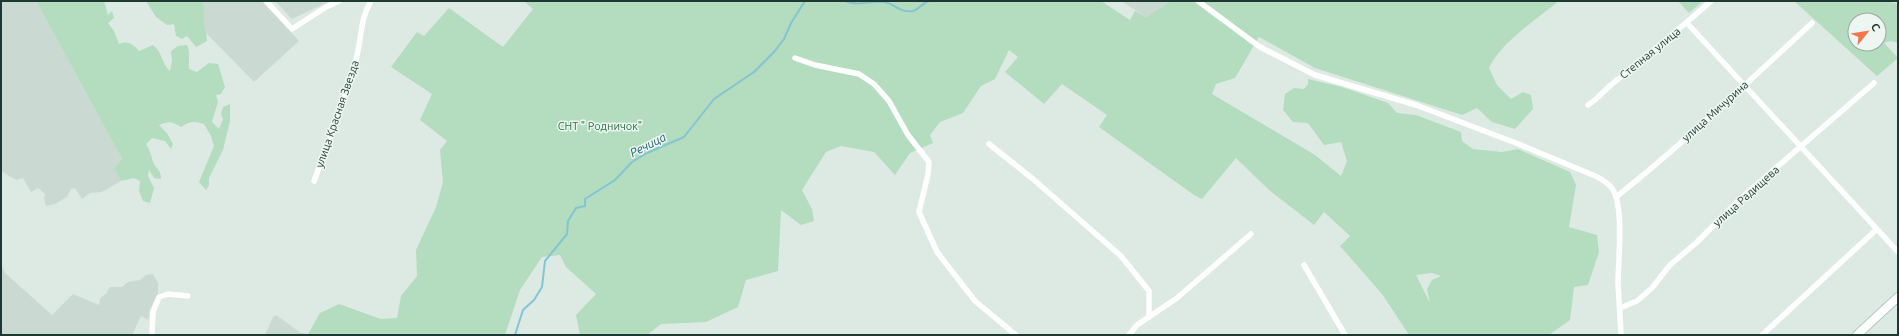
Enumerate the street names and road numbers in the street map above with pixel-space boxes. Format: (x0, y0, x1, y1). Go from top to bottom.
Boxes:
street label: Степная улица (1617, 25, 1683, 81)
street label: улица Красная Звезда (313, 59, 361, 169)
street label: улица Мичурина (1679, 78, 1751, 144)
street label: улица Радищева (1711, 163, 1781, 229)

